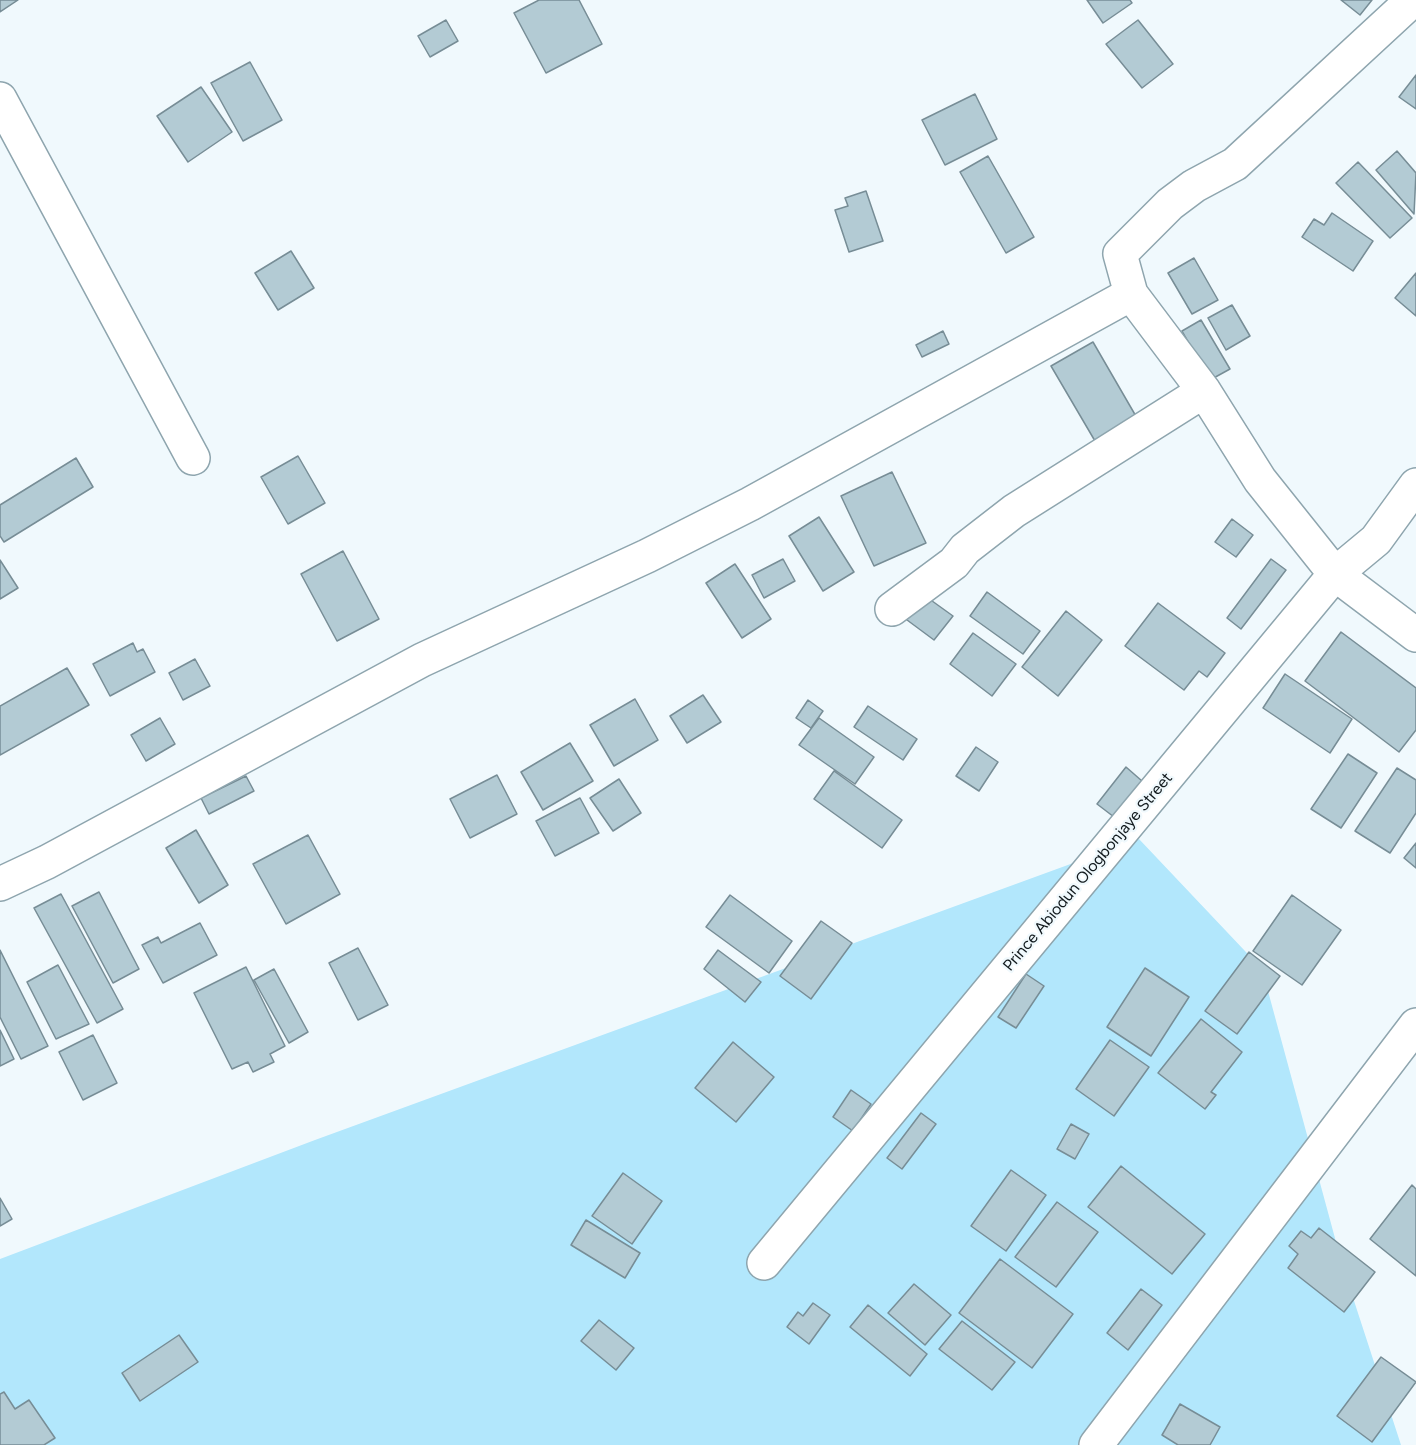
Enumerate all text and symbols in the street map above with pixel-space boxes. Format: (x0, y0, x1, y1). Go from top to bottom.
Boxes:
street label: Prince Abiodun Ologbonjaye Street (999, 769, 1177, 975)

